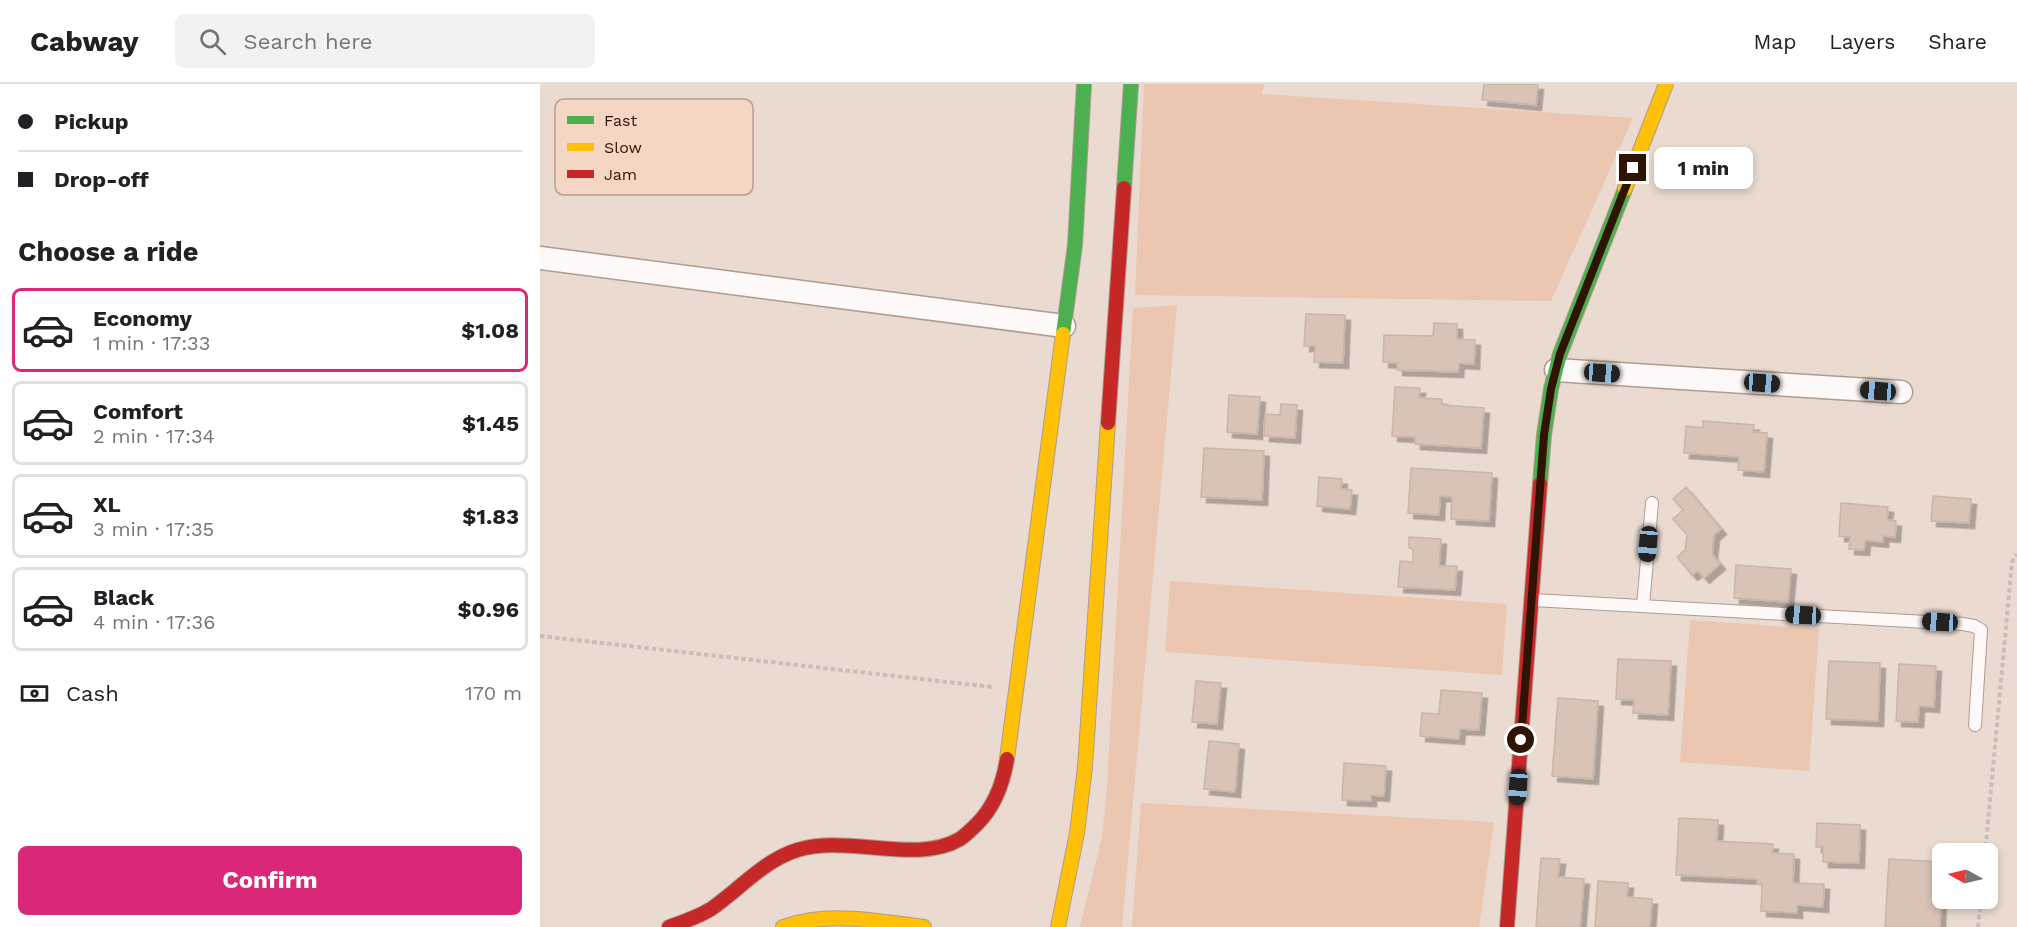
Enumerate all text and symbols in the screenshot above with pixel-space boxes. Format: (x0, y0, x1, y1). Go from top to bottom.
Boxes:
search box (175, 14, 595, 68)
text: Cabway (30, 25, 139, 58)
icon: search (196, 25, 229, 58)
text: Search here (244, 29, 373, 54)
text: Map (1753, 29, 1796, 54)
text: Layers (1829, 29, 1895, 54)
text: Share (1928, 29, 1987, 54)
legend (555, 99, 753, 195)
text: Pickup (54, 109, 129, 134)
text: Fast (604, 111, 637, 130)
text: Slow (604, 138, 642, 157)
callout: 1 min (1654, 147, 1753, 189)
route end (1619, 154, 1646, 181)
text: 1 min (1678, 156, 1729, 180)
text: Jam (604, 165, 637, 184)
text: Drop-off (54, 167, 149, 192)
text: Choose a ride (18, 236, 198, 268)
icon: car (21, 303, 75, 357)
text: Economy (93, 306, 192, 331)
text: $1.08 (461, 318, 519, 343)
text: 1 min · 17:33 (93, 331, 210, 355)
car (1583, 363, 1621, 383)
car (1743, 373, 1781, 393)
car (1859, 381, 1897, 401)
icon: car (21, 396, 75, 450)
text: Comfort (93, 399, 183, 424)
text: $1.45 (462, 411, 519, 436)
text: 2 min · 17:34 (93, 424, 215, 448)
icon: car (21, 489, 75, 543)
text: XL (93, 492, 121, 517)
text: $1.83 (462, 504, 519, 529)
text: 3 min · 17:35 (93, 517, 214, 541)
car (1637, 525, 1659, 563)
icon: car (21, 582, 75, 636)
text: Black (93, 585, 154, 610)
text: $0.96 (457, 597, 519, 622)
car (1785, 605, 1821, 625)
text: 4 min · 17:36 (93, 610, 215, 634)
car (1922, 612, 1958, 632)
icon: cash (18, 677, 51, 710)
text: Cash (66, 681, 119, 706)
text: 170 m (465, 681, 522, 705)
route start (1507, 726, 1534, 753)
car (1508, 768, 1528, 806)
north arrow (1932, 843, 1998, 909)
map controls (1932, 843, 1998, 909)
button: Confirm (18, 846, 522, 915)

